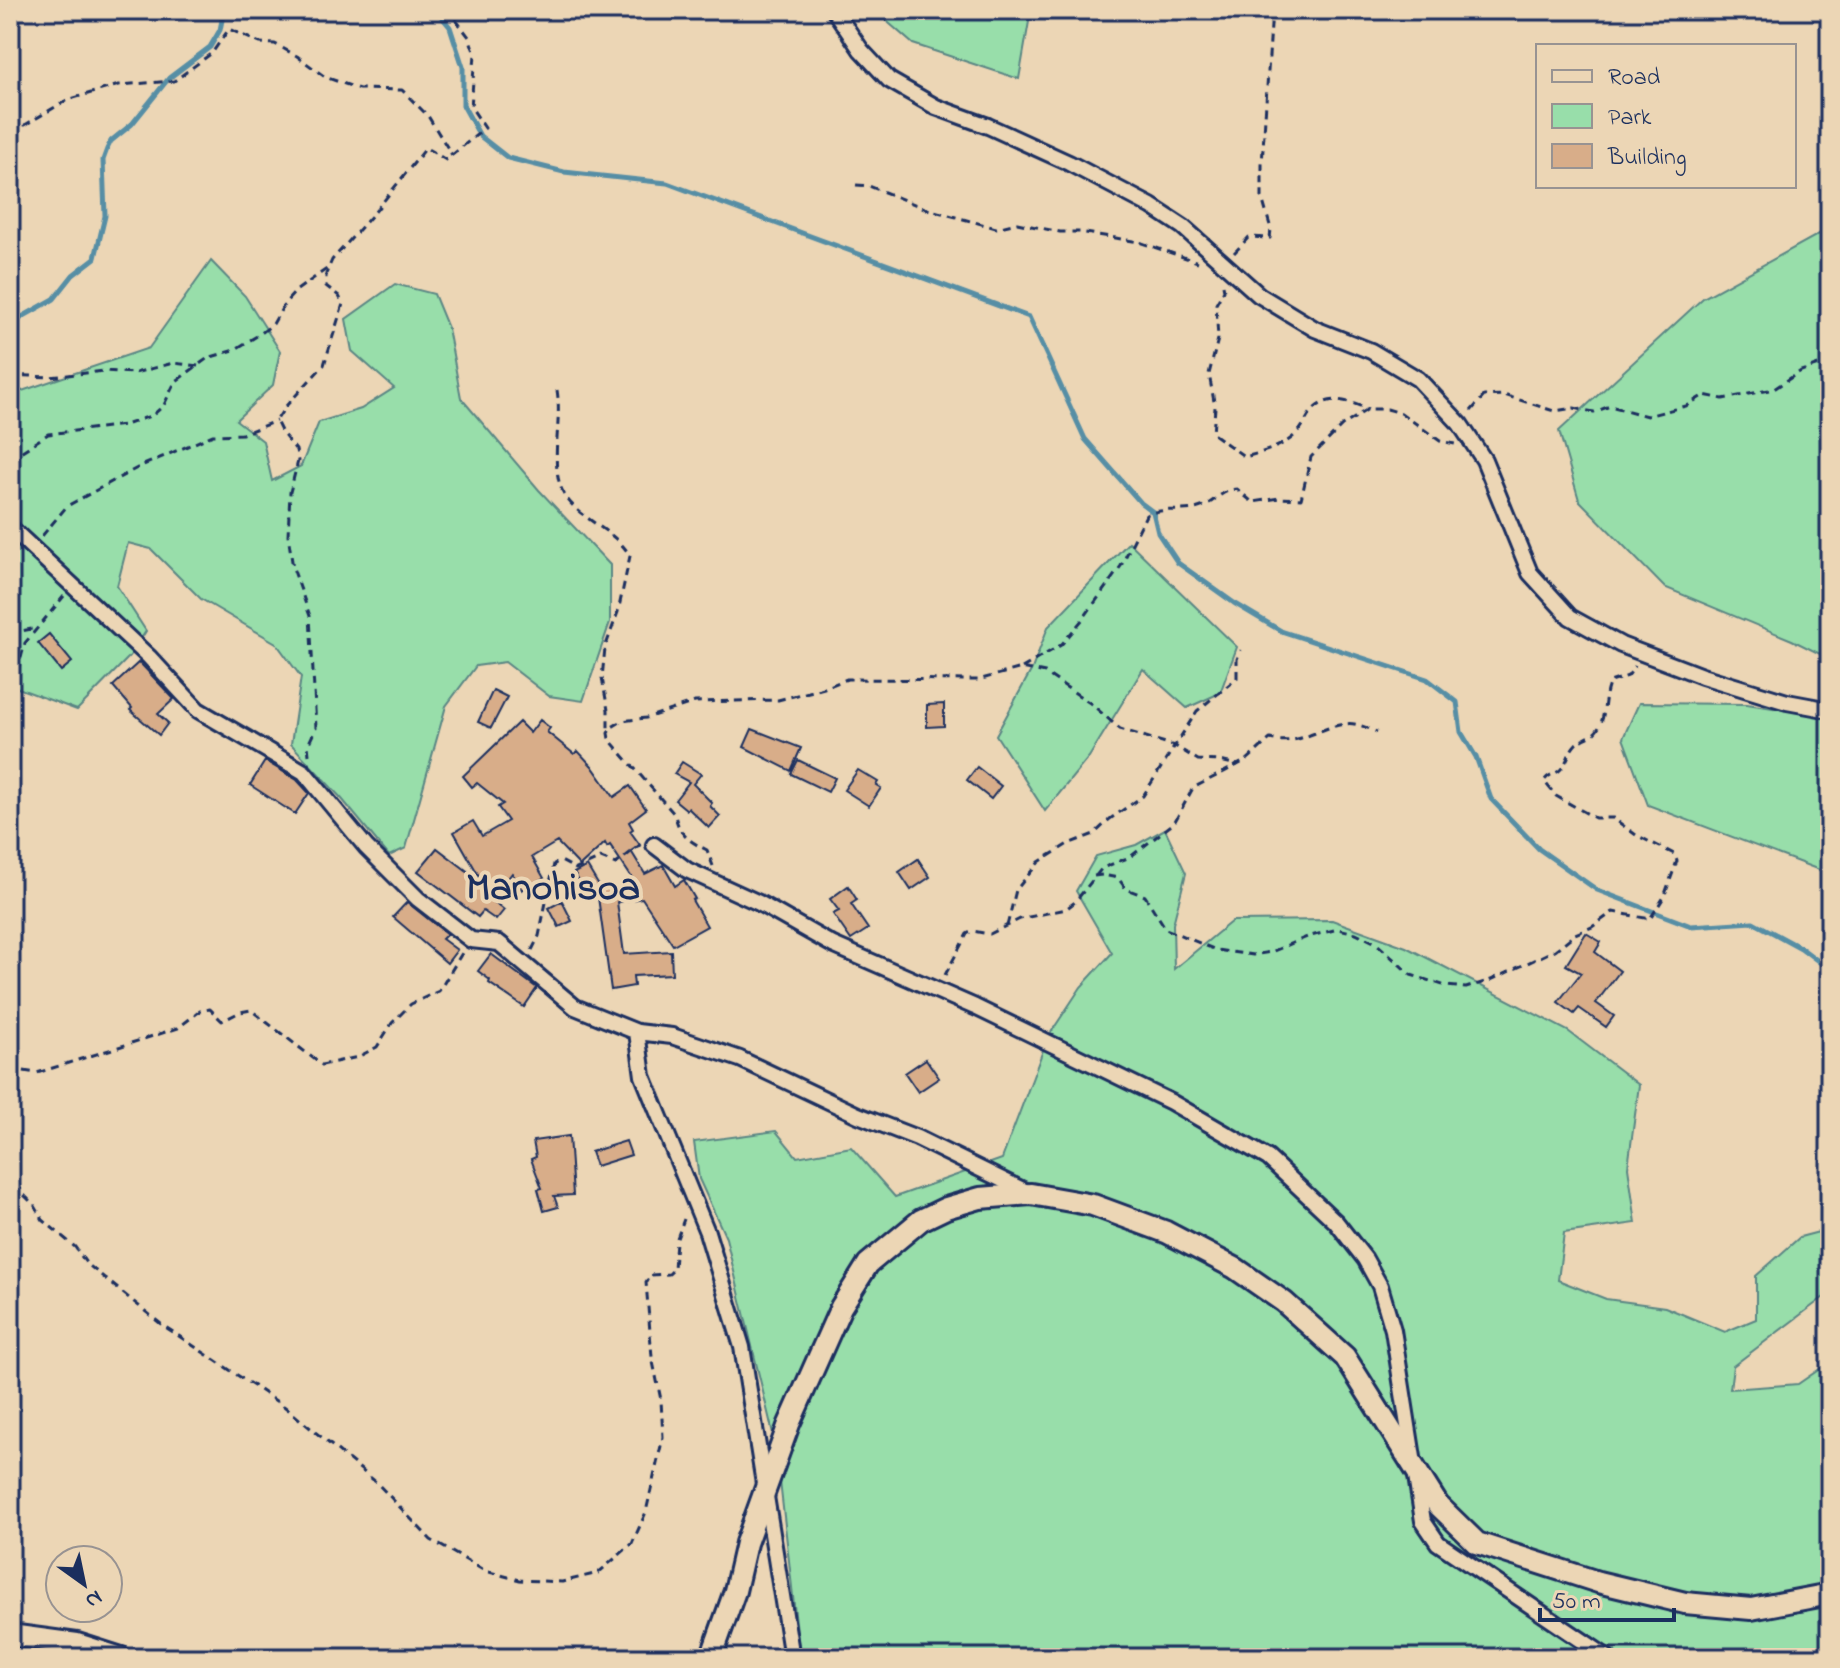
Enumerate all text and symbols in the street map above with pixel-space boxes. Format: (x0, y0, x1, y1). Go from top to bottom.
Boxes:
legend (1536, 44, 1796, 188)
text: Road (1608, 61, 1661, 96)
text: Park (1608, 101, 1652, 136)
text: Building (1607, 141, 1687, 176)
district label: Manohisoa (466, 860, 640, 919)
north arrow (44, 1544, 124, 1624)
scale bar (1540, 1572, 1674, 1622)
text: N (78, 1581, 108, 1616)
text: 50 m (1552, 1585, 1601, 1620)

